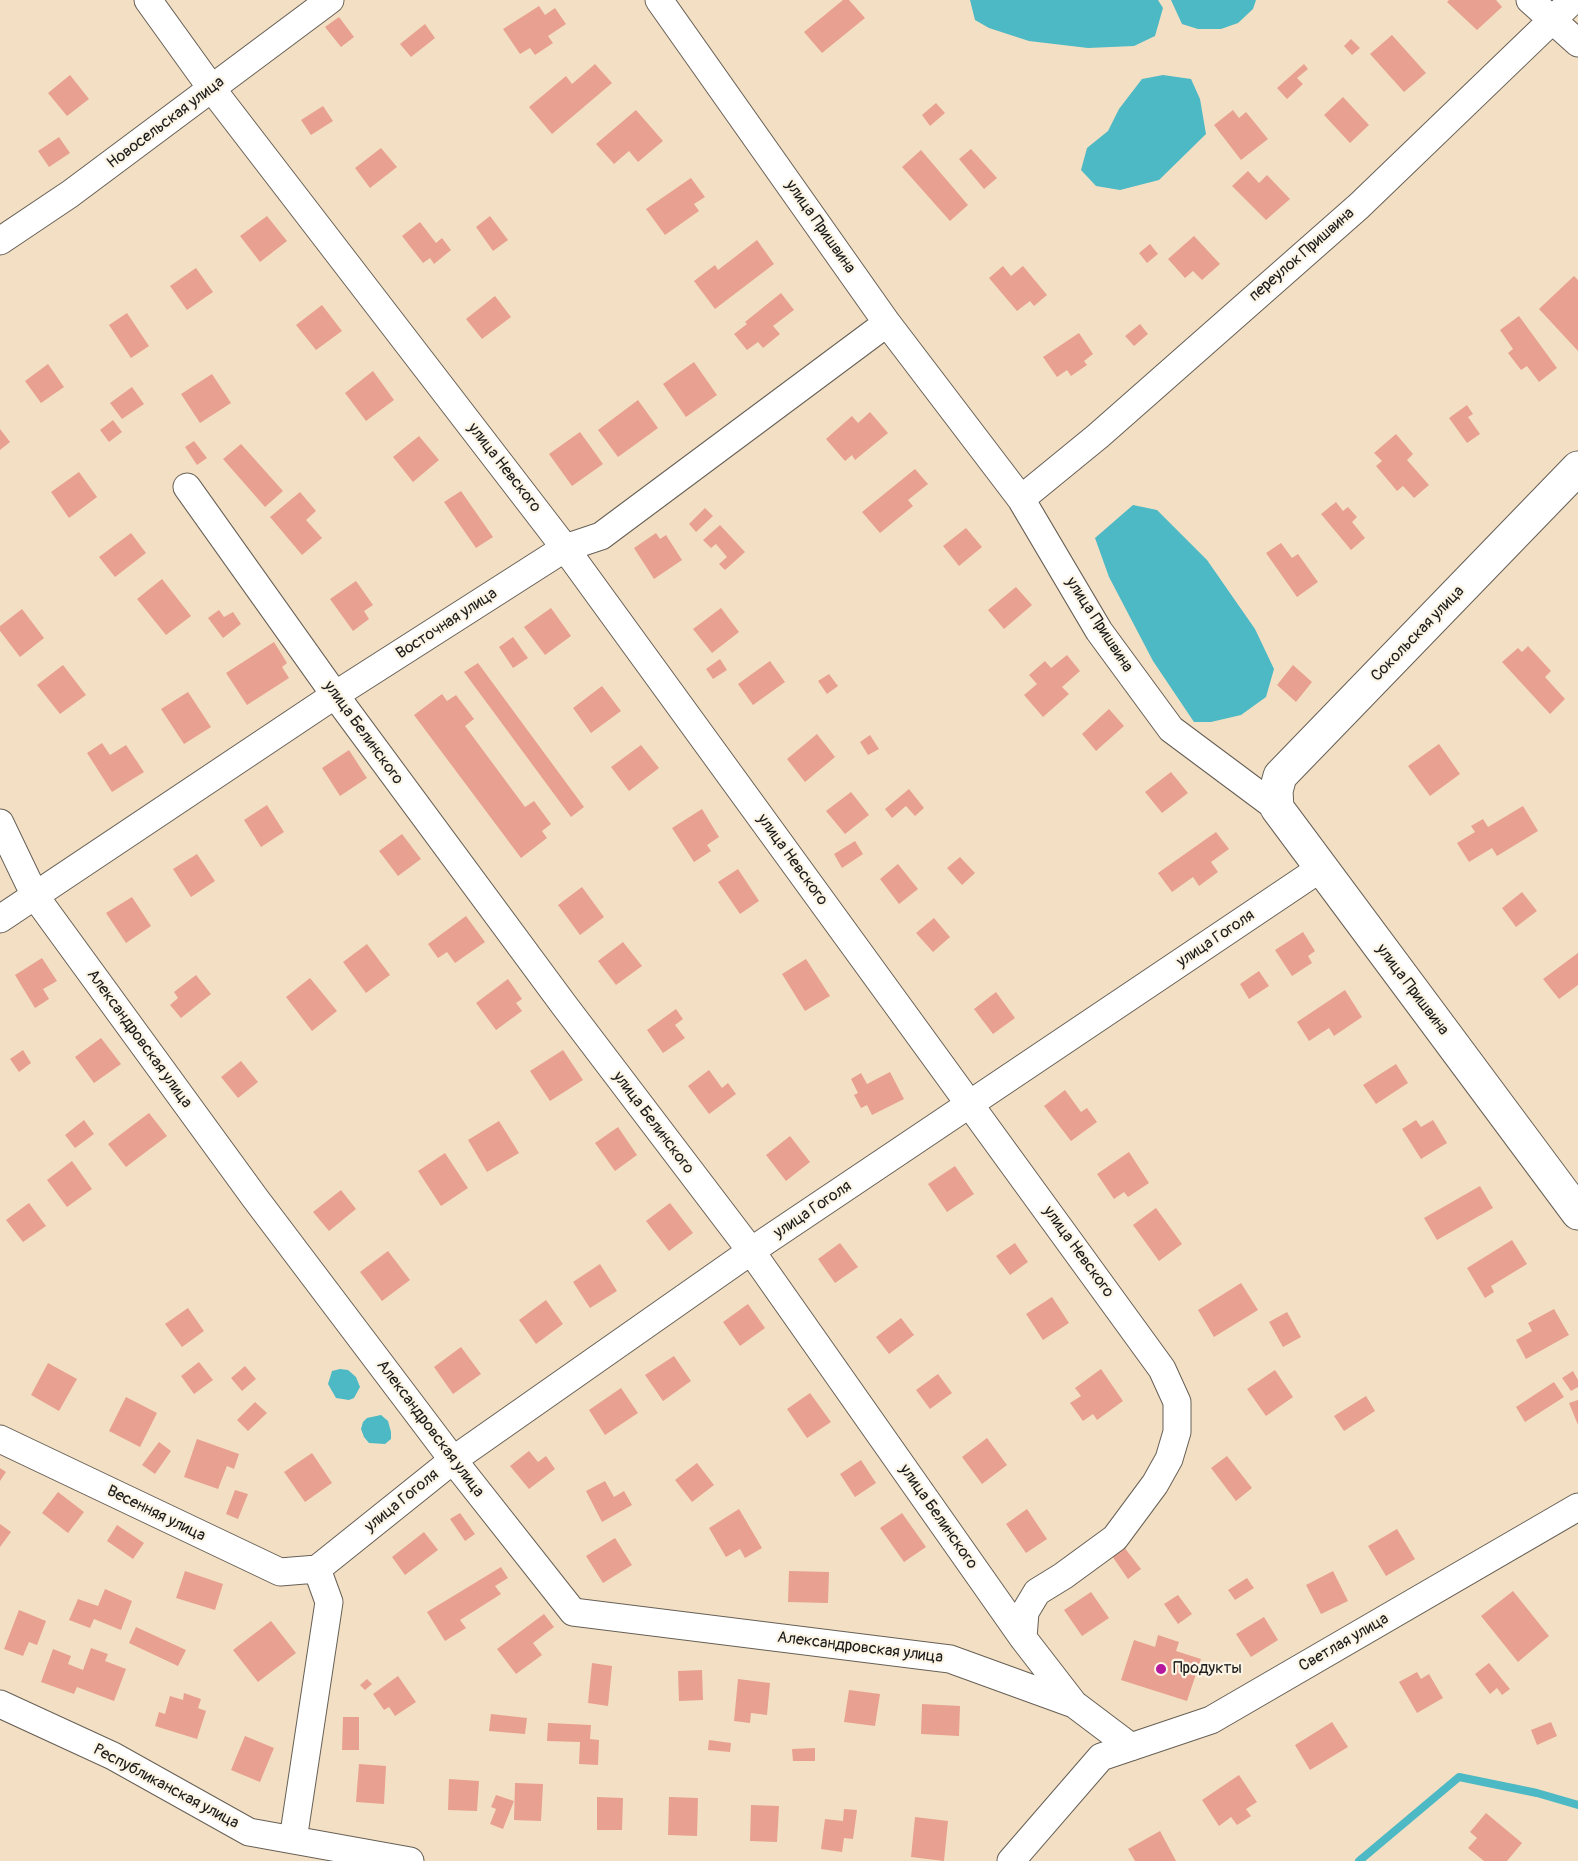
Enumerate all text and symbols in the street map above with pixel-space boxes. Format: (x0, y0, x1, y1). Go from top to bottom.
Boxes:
street label: Новосельская улица (104, 73, 228, 173)
street label: улица Пришвина (781, 177, 859, 277)
street label: переулок Пришвина (1245, 204, 1359, 306)
street label: улица Невского (463, 419, 545, 517)
street label: улица Пришвина (1061, 574, 1137, 676)
street label: Сокольская улица (1367, 582, 1469, 686)
street label: Восточная улица (393, 584, 501, 664)
street label: улица Белинского (319, 677, 407, 789)
street label: улица Невского (752, 811, 832, 909)
street label: улица Гоголя (1174, 906, 1258, 972)
street label: улица Пришвина (1371, 941, 1453, 1039)
street label: Александровская улица (82, 966, 196, 1112)
street label: улица Белинского (608, 1068, 698, 1178)
street label: улица Гоголя (771, 1177, 855, 1243)
street label: улица Невского (1038, 1203, 1118, 1301)
street label: Александровская улица (372, 1357, 488, 1501)
street label: улица Белинского (895, 1461, 981, 1573)
street label: улица Гоголя (361, 1465, 443, 1537)
street label: Весенняя улица (104, 1482, 208, 1546)
street label: Светлая улица (1296, 1610, 1392, 1676)
street label: Александровская улица (776, 1628, 944, 1668)
place label: Продукты (1173, 1659, 1242, 1679)
marker: Продукты (1154, 1662, 1168, 1676)
street label: Республиканская улица (90, 1740, 242, 1834)

